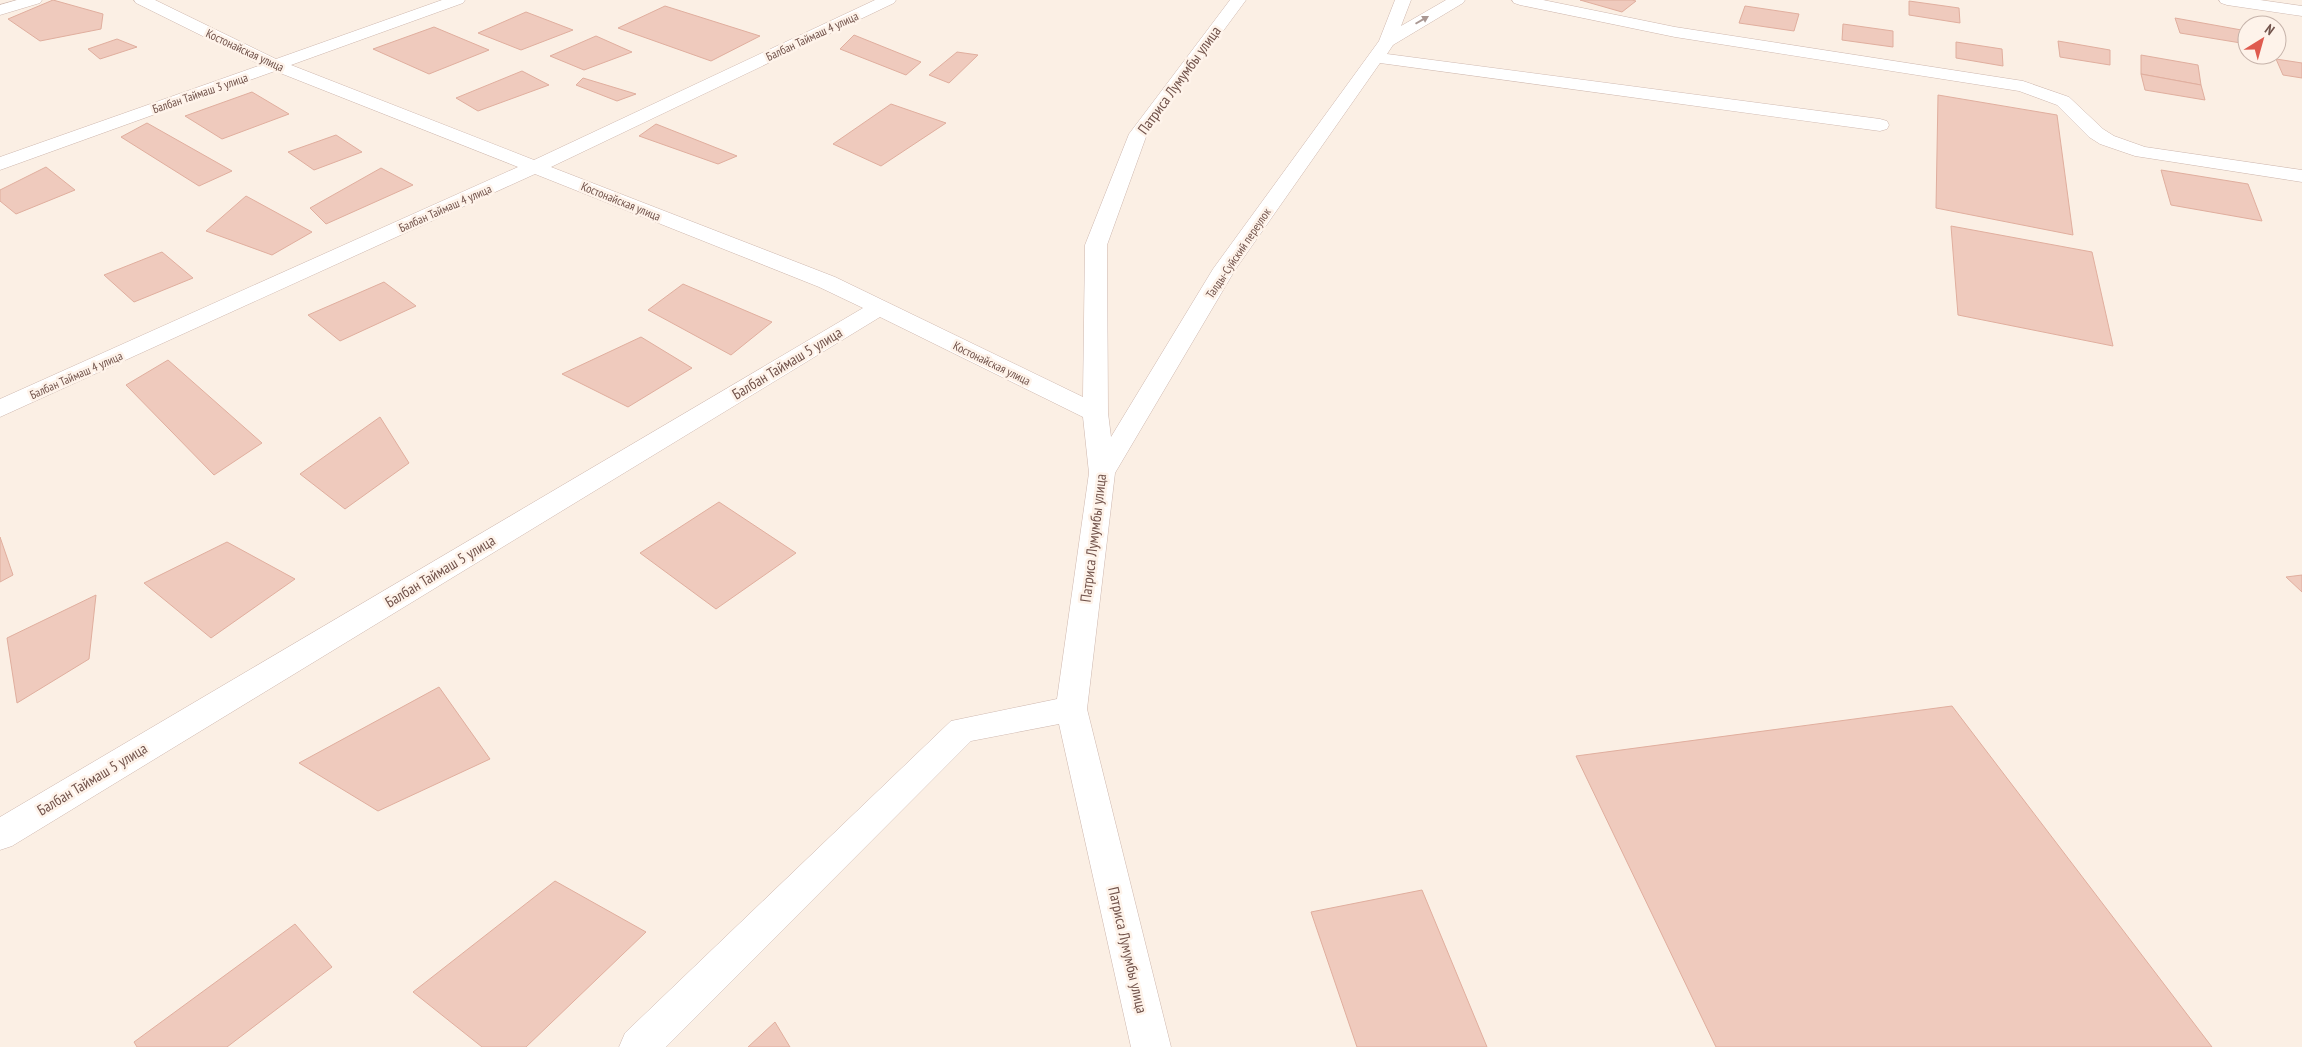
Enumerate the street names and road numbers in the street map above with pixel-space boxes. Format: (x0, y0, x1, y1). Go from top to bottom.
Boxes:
street label: Балбан Таймаш 4 улица (763, 8, 861, 64)
street label: Патриса Лумумбы улица (1133, 22, 1225, 138)
street label: Костонайская улица (204, 25, 287, 75)
street label: Балбан Таймаш 3 улица (150, 70, 250, 116)
street label: Костонайская улица (579, 178, 663, 224)
street label: Балбан Таймаш 4 улица (396, 181, 494, 235)
street label: Талды-Суйский переулок (1202, 205, 1274, 301)
street label: Балбан Таймаш 5 улица (729, 323, 845, 403)
street label: Костонайская улица (951, 338, 1033, 388)
street label: Балбан Таймаш 4 улица (27, 348, 125, 402)
street label: Патриса Лумумбы улица (1076, 473, 1110, 603)
street label: Балбан Таймаш 5 улица (382, 531, 498, 611)
street label: Балбан Таймаш 5 улица (34, 739, 150, 819)
street label: Патриса Лумумбы улица (1104, 885, 1152, 1015)

